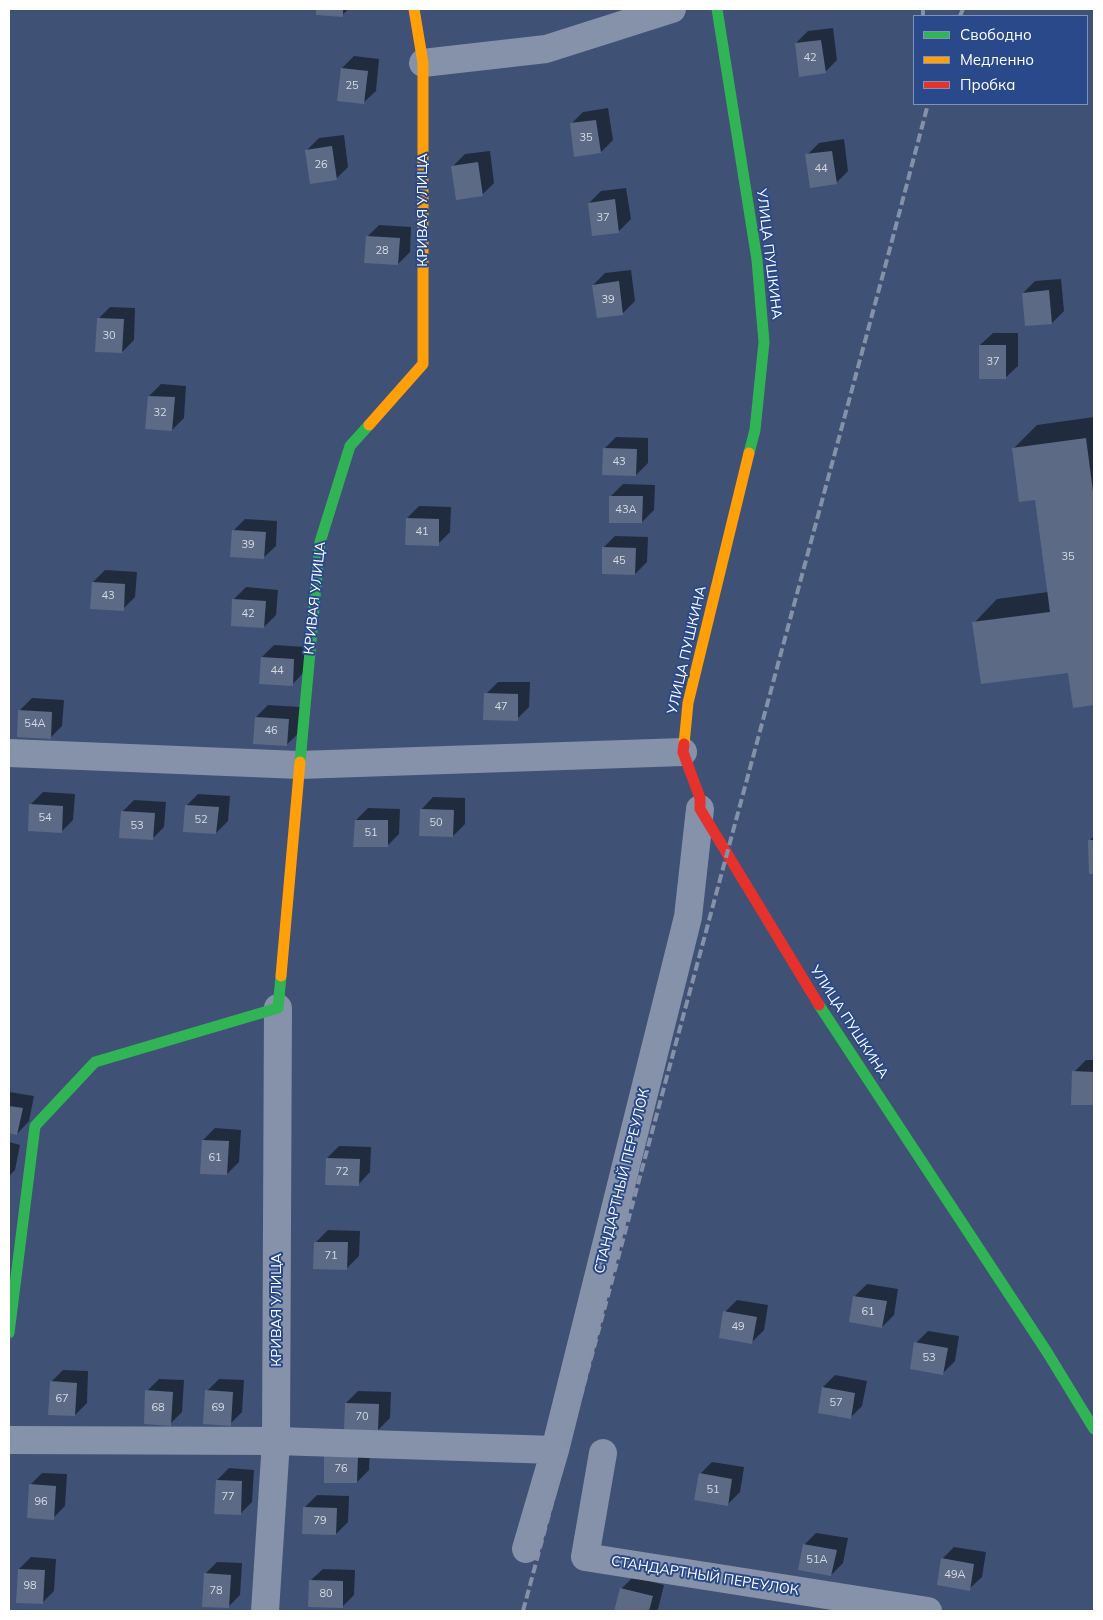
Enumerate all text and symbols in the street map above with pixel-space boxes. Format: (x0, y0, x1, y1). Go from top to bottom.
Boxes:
legend (913, 15, 1088, 105)
text: Свободно (960, 25, 1032, 44)
text: Медленно (960, 50, 1034, 69)
house number: 42 (803, 51, 817, 65)
text: Пробка (960, 75, 1015, 94)
house number: 25 (345, 79, 359, 93)
house number: 35 (579, 131, 593, 145)
street label: КРИВАЯ УЛИЦА (415, 153, 431, 267)
house number: 26 (314, 158, 328, 172)
house number: 44 (814, 162, 828, 176)
street label: УЛИЦА ПУШКИНА (753, 188, 785, 320)
house number: 37 (596, 211, 610, 225)
house number: 28 (375, 244, 389, 258)
house number: 39 (601, 293, 615, 307)
house number: 30 (102, 329, 116, 343)
house number: 37 (986, 355, 1000, 369)
house number: 32 (153, 406, 167, 420)
house number: 43 (612, 455, 626, 469)
house number: 43А (615, 503, 637, 517)
house number: 41 (415, 525, 429, 539)
house number: 39 (241, 538, 255, 552)
street label: КРИВАЯ УЛИЦА (301, 541, 329, 655)
house number: 35 (1061, 550, 1075, 564)
house number: 45 (612, 554, 626, 568)
street label: УЛИЦА ПУШКИНА (664, 584, 710, 716)
house number: 43 (101, 589, 115, 603)
house number: 42 (241, 607, 255, 621)
house number: 44 (270, 664, 284, 678)
house number: 47 (494, 700, 508, 714)
house number: 54А (24, 717, 46, 731)
house number: 46 (264, 724, 278, 738)
house number: 54 (38, 811, 52, 825)
house number: 52 (194, 813, 208, 827)
house number: 50 (429, 816, 443, 830)
house number: 53 (130, 819, 144, 833)
house number: 51 (364, 826, 378, 840)
street label: УЛИЦА ПУШКИНА (806, 962, 892, 1082)
street label: СТАНДАРТНЫЙ ПЕРЕУЛОК (591, 1087, 653, 1275)
house number: 61 (208, 1151, 222, 1165)
house number: 72 (335, 1165, 349, 1179)
house number: 71 (324, 1249, 338, 1263)
street label: КРИВАЯ УЛИЦА (269, 1253, 285, 1367)
house number: 61 (861, 1305, 875, 1319)
house number: 49 (731, 1320, 745, 1334)
house number: 53 (922, 1351, 936, 1365)
house number: 67 (55, 1392, 69, 1406)
house number: 57 (829, 1396, 843, 1410)
house number: 68 (151, 1401, 165, 1415)
house number: 69 (211, 1401, 225, 1415)
house number: 70 (355, 1410, 369, 1424)
house number: 76 (334, 1462, 348, 1476)
house number: 51 (706, 1483, 720, 1497)
house number: 77 (221, 1490, 235, 1504)
house number: 96 (34, 1495, 48, 1509)
house number: 79 (313, 1514, 327, 1528)
street label: СТАНДАРТНЫЙ ПЕРЕУЛОК (610, 1553, 800, 1599)
house number: 51А (806, 1553, 828, 1567)
house number: 49А (944, 1568, 966, 1582)
house number: 98 (23, 1579, 37, 1593)
house number: 78 (209, 1584, 223, 1598)
house number: 80 (319, 1587, 333, 1601)

